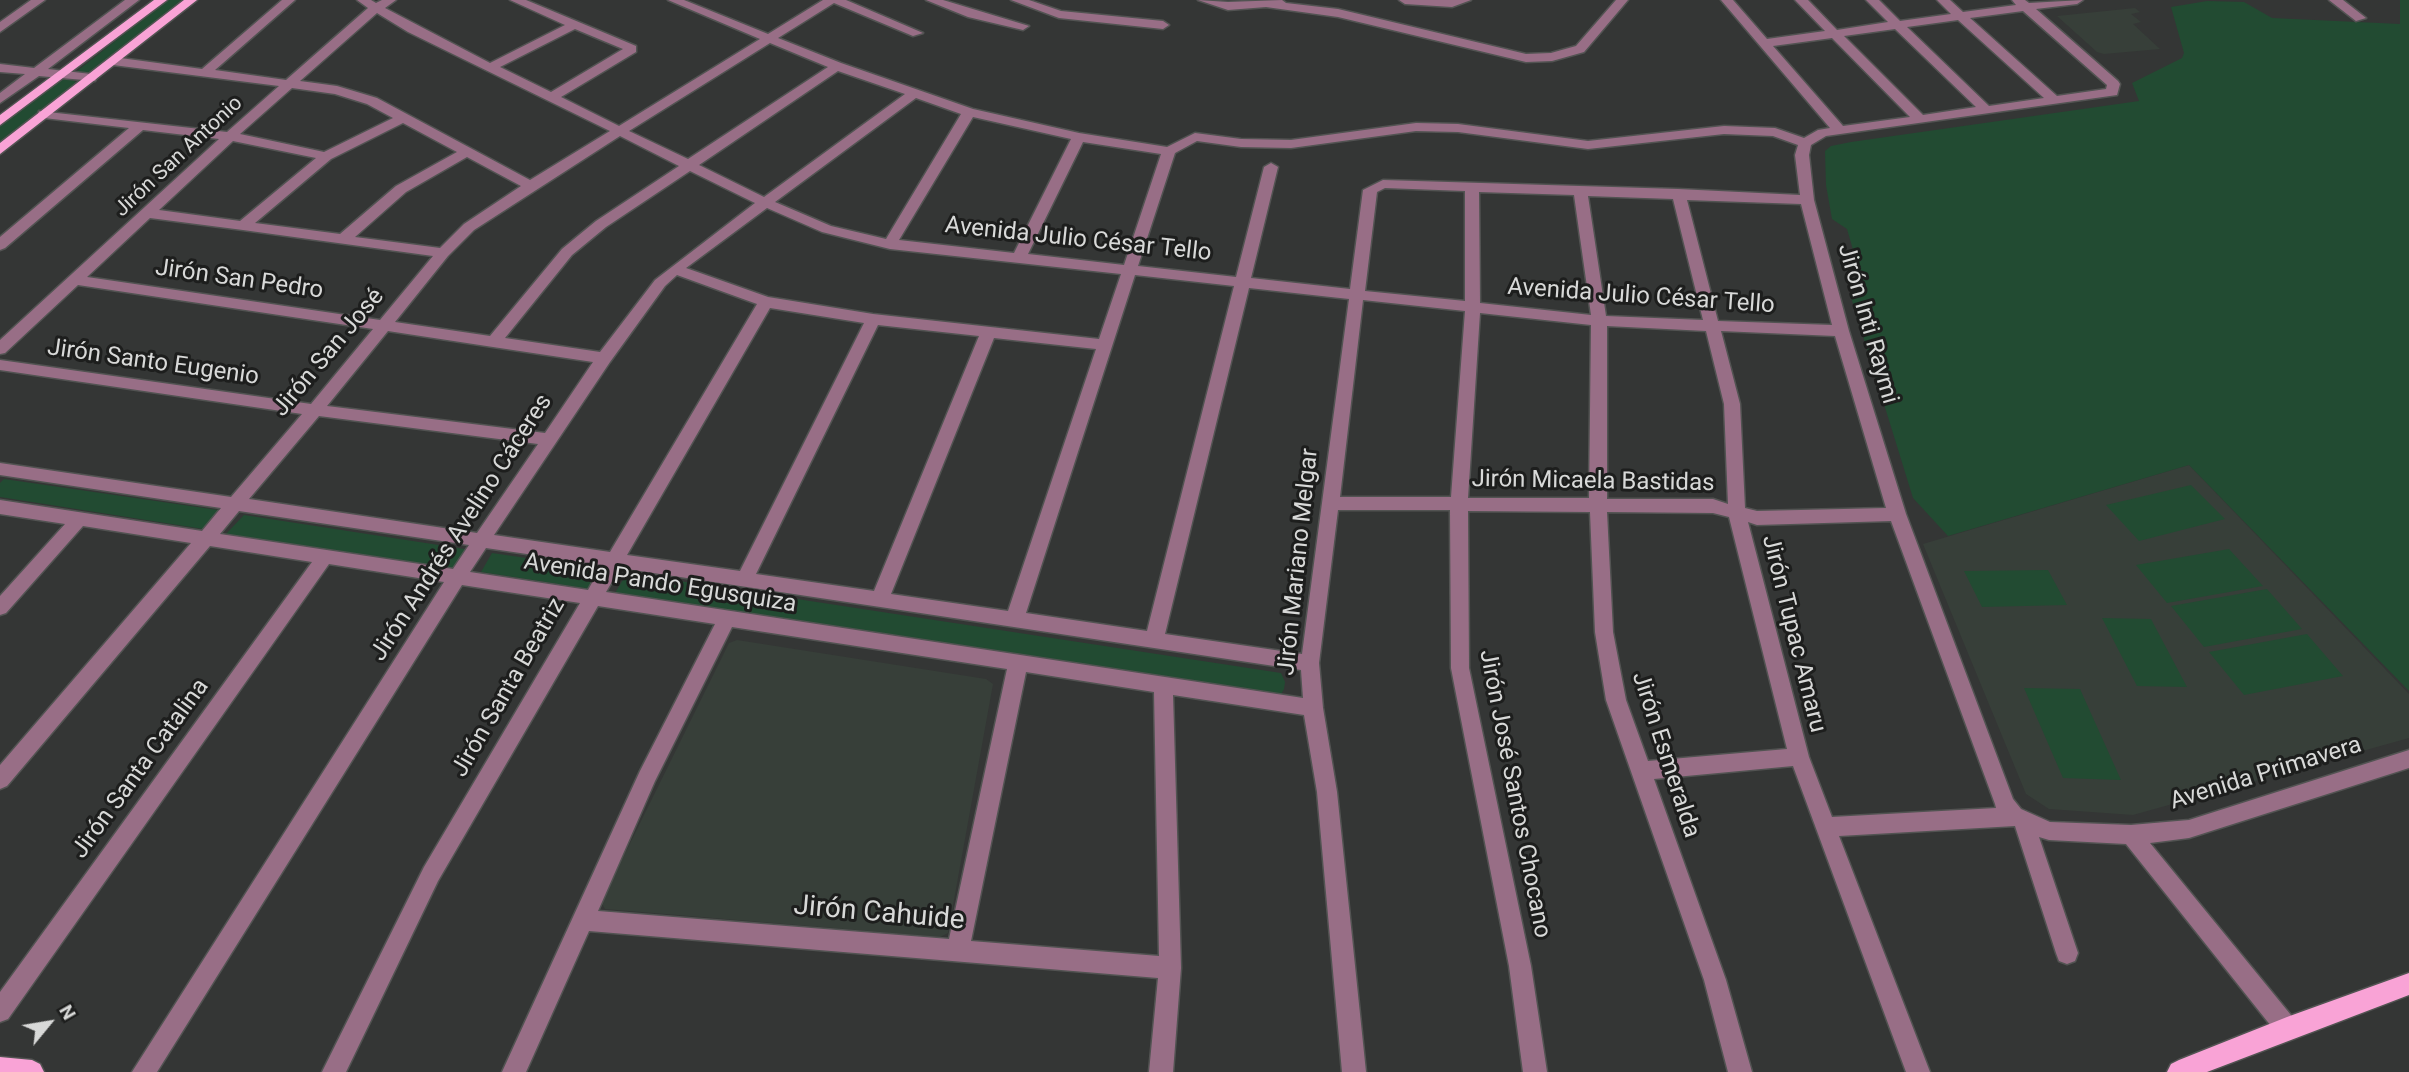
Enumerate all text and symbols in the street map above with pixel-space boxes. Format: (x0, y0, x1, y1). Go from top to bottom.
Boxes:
street label: Jirón San Antonio (110, 91, 248, 223)
street label: Avenida Julio César Tello (943, 212, 1213, 268)
street label: Jirón Inti Raymi (1830, 241, 1904, 407)
street label: Jirón San Pedro (153, 254, 325, 306)
street label: Avenida Julio César Tello (1506, 273, 1776, 321)
street label: Jirón San José (267, 283, 391, 423)
street label: Jirón Santo Eugenio (45, 334, 261, 392)
street label: Jirón Andrés Avelino Cáceres (365, 389, 559, 667)
street label: Jirón Mariano Melgar (1273, 447, 1325, 677)
street label: Jirón Micaela Bastidas (1471, 465, 1715, 499)
street label: Jirón Tupac Amaru (1755, 532, 1831, 736)
street label: Avenida Pando Egusquiza (522, 548, 798, 620)
street label: Jirón Santa Beatriz (446, 593, 572, 783)
street label: Jirón José Santos Chocano (1472, 647, 1556, 941)
street label: Jirón Esmeralda (1625, 668, 1705, 842)
street label: Jirón Santa Catalina (66, 674, 216, 864)
street label: Avenida Primavera (2167, 731, 2365, 817)
street label: Jirón Cahuide (792, 890, 966, 938)
north arrow (14, 988, 84, 1058)
text: N (54, 1001, 81, 1024)

